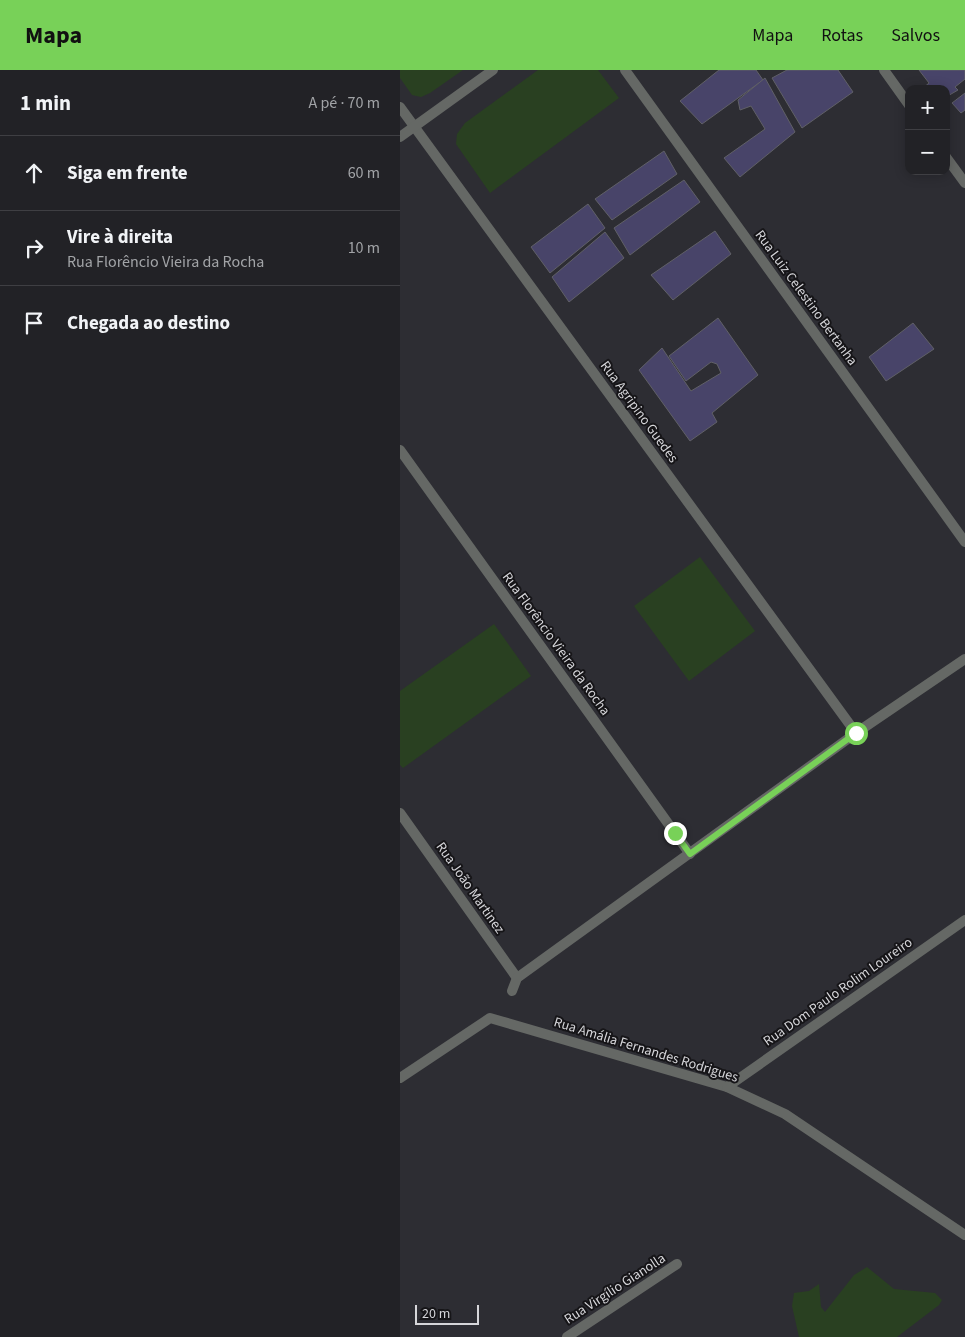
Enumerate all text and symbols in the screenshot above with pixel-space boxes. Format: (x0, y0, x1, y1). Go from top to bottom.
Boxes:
text: Mapa (25, 18, 82, 53)
text: Mapa (752, 23, 793, 48)
text: Rotas (821, 23, 863, 48)
text: Salvos (891, 23, 940, 48)
map controls (905, 85, 950, 175)
button: + (905, 85, 950, 130)
text: 1 min (20, 88, 71, 118)
text: A pé · 70 m (309, 92, 380, 114)
button: − (905, 130, 950, 175)
icon: ahead (20, 159, 48, 187)
text: Siga em frente (67, 160, 188, 187)
text: 60 m (348, 162, 380, 184)
text: Vire à direita (67, 224, 173, 251)
street label: Rua Luiz Celestino Bertanha (750, 226, 862, 370)
icon: right (20, 234, 48, 262)
text: 10 m (348, 237, 380, 259)
text: Rua Florêncio Vieira da Rocha (67, 251, 264, 273)
icon: arrive (20, 309, 48, 337)
text: Chegada ao destino (67, 310, 230, 337)
street label: Rua Agripino Guedes (595, 357, 683, 467)
street label: Rua Florêncio Vieira da Rocha (497, 568, 615, 720)
route start (845, 722, 868, 745)
route end (664, 822, 687, 845)
street label: Rua João Martinez (431, 838, 509, 938)
street label: Rua Dom Paulo Rolim Loureiro (759, 933, 917, 1051)
street label: Rua Amália Fernandes Rodrigues (551, 1012, 741, 1088)
street label: Rua Virgílio Gianolla (560, 1249, 670, 1329)
scale bar (415, 1302, 479, 1325)
text: 20 m (422, 1304, 450, 1324)

